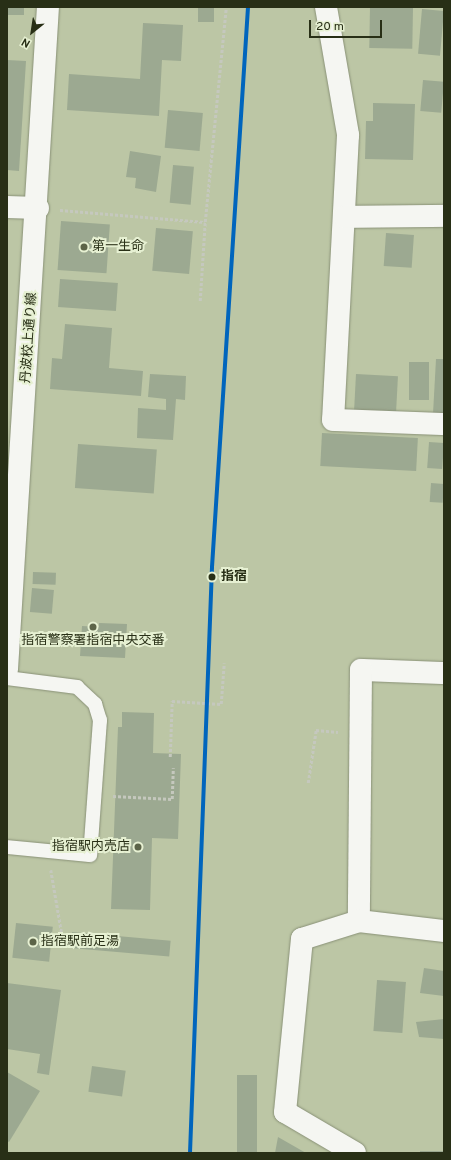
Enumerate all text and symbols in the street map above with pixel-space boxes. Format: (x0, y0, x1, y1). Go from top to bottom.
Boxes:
north arrow (12, 12, 52, 52)
scale bar (311, 12, 384, 38)
text: 20 m (316, 19, 344, 35)
text: N (19, 34, 33, 50)
place label: 第一生命 (92, 239, 144, 255)
marker: 第一生命 (79, 242, 89, 252)
street label: 丹波校上通り線 (19, 292, 41, 384)
place label: 指宿 (221, 569, 247, 585)
marker: 指宿 (206, 571, 218, 583)
marker: 指宿警察署指宿中央交番 (88, 622, 98, 632)
place label: 指宿警察署指宿中央交番 (22, 633, 164, 649)
place label: 指宿駅内売店 (52, 839, 130, 855)
marker: 指宿駅内売店 (133, 842, 143, 852)
place label: 指宿駅前足湯 (41, 934, 119, 950)
marker: 指宿駅前足湯 (28, 937, 38, 947)

